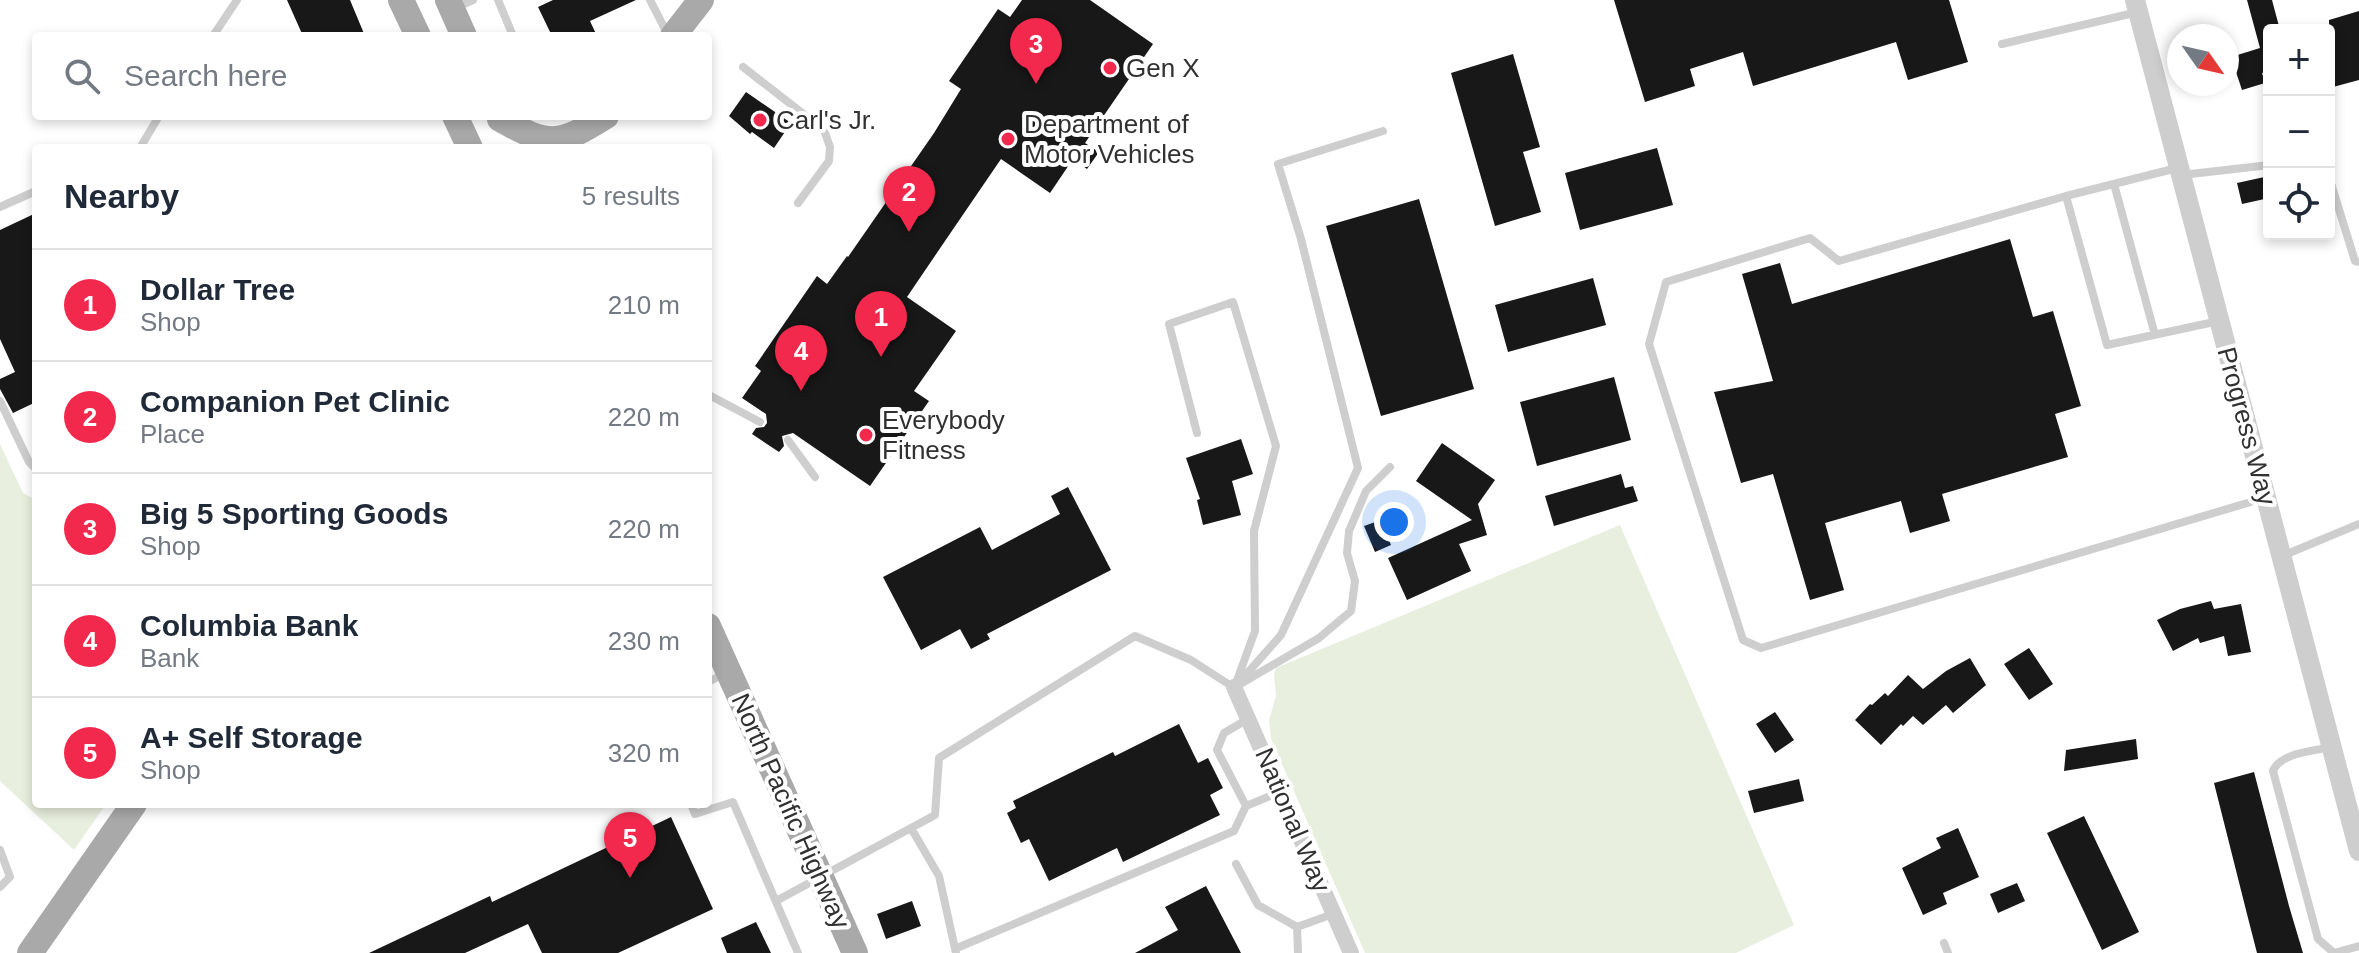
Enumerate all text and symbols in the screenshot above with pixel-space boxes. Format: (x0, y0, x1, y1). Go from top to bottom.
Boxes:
pin: 3 (1010, 18, 1062, 84)
north arrow (2167, 24, 2239, 96)
map controls (2263, 24, 2335, 240)
button: + (2263, 24, 2335, 96)
search box (32, 32, 712, 120)
place label: Gen X (1126, 53, 1200, 83)
icon: search (60, 54, 104, 98)
text: Search here (124, 59, 287, 92)
marker: Gen X (1101, 59, 1119, 77)
button: − (2263, 96, 2335, 168)
place label: Carl's Jr. (776, 105, 876, 135)
place label: Department of Motor Vehicles (1024, 109, 1195, 169)
marker: Carl's Jr. (751, 111, 769, 129)
marker: Department of Motor Vehicles (999, 130, 1017, 148)
pin: 2 (883, 166, 935, 232)
button: locate (2263, 168, 2335, 240)
text: Nearby (64, 177, 179, 215)
text: 5 results (582, 181, 680, 211)
text: Dollar Tree (140, 273, 295, 306)
text: 1 (83, 290, 97, 320)
text: 210 m (608, 290, 680, 320)
pin: 1 (855, 291, 907, 357)
text: Shop (140, 307, 201, 337)
pin: 4 (775, 325, 827, 391)
street label: Progress Way (2212, 344, 2282, 508)
text: Companion Pet Clinic (140, 385, 450, 418)
text: 2 (83, 402, 97, 432)
text: 220 m (608, 402, 680, 432)
place label: Everybody Fitness (882, 405, 1005, 465)
text: Place (140, 419, 205, 449)
marker: Everybody Fitness (857, 426, 875, 444)
text: Big 5 Sporting Goods (140, 497, 448, 530)
your location (1374, 502, 1414, 542)
text: 3 (83, 514, 97, 544)
text: 220 m (608, 514, 680, 544)
text: Shop (140, 531, 201, 561)
text: Columbia Bank (140, 609, 358, 642)
text: 4 (83, 626, 97, 656)
text: 230 m (608, 626, 680, 656)
text: Bank (140, 643, 199, 673)
street label: North Pacific Highway (726, 689, 856, 933)
text: A+ Self Storage (140, 721, 363, 754)
text: 5 (83, 738, 97, 768)
text: 320 m (608, 738, 680, 768)
street label: National Way (1249, 743, 1337, 897)
text: Shop (140, 755, 201, 785)
pin: 5 (604, 812, 656, 878)

